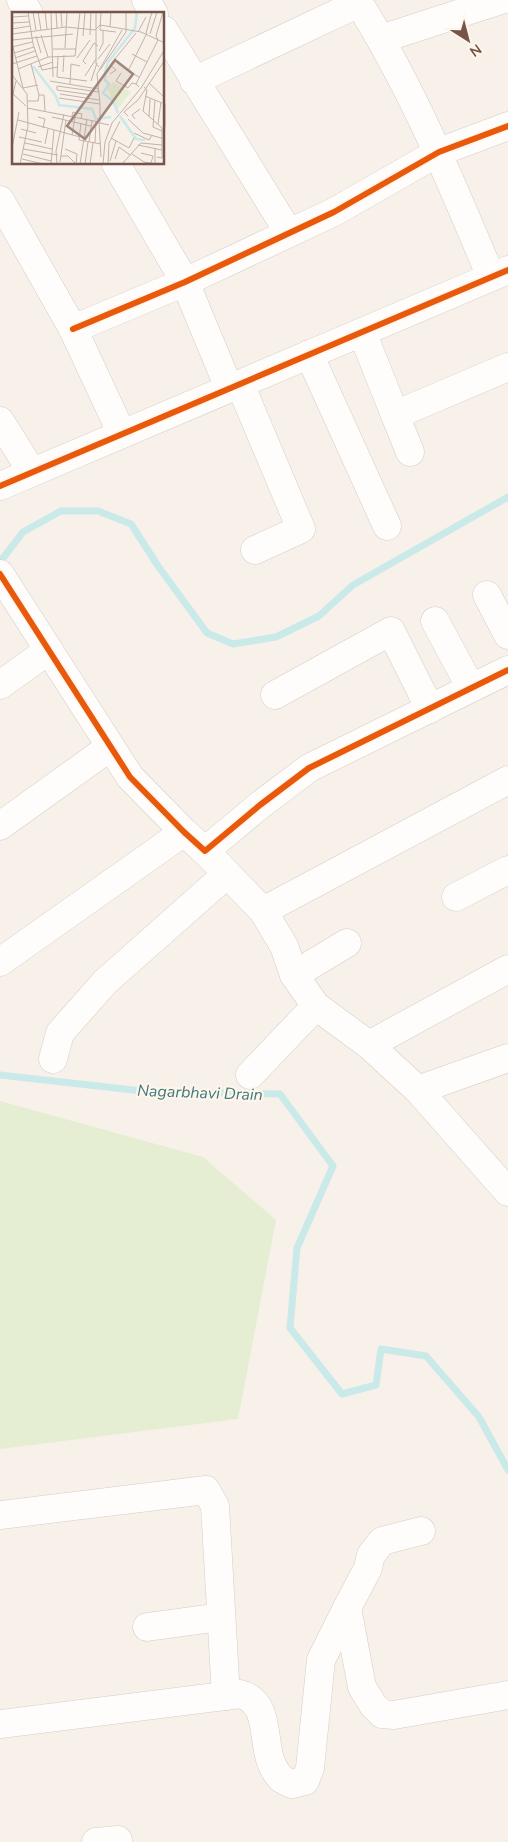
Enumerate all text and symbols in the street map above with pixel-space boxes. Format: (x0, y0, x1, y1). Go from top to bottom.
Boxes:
inset map (12, 12, 165, 165)
north arrow (443, 15, 493, 65)
text: N (466, 39, 485, 61)
water label: Nagarbhavi Drain (137, 1080, 263, 1106)

